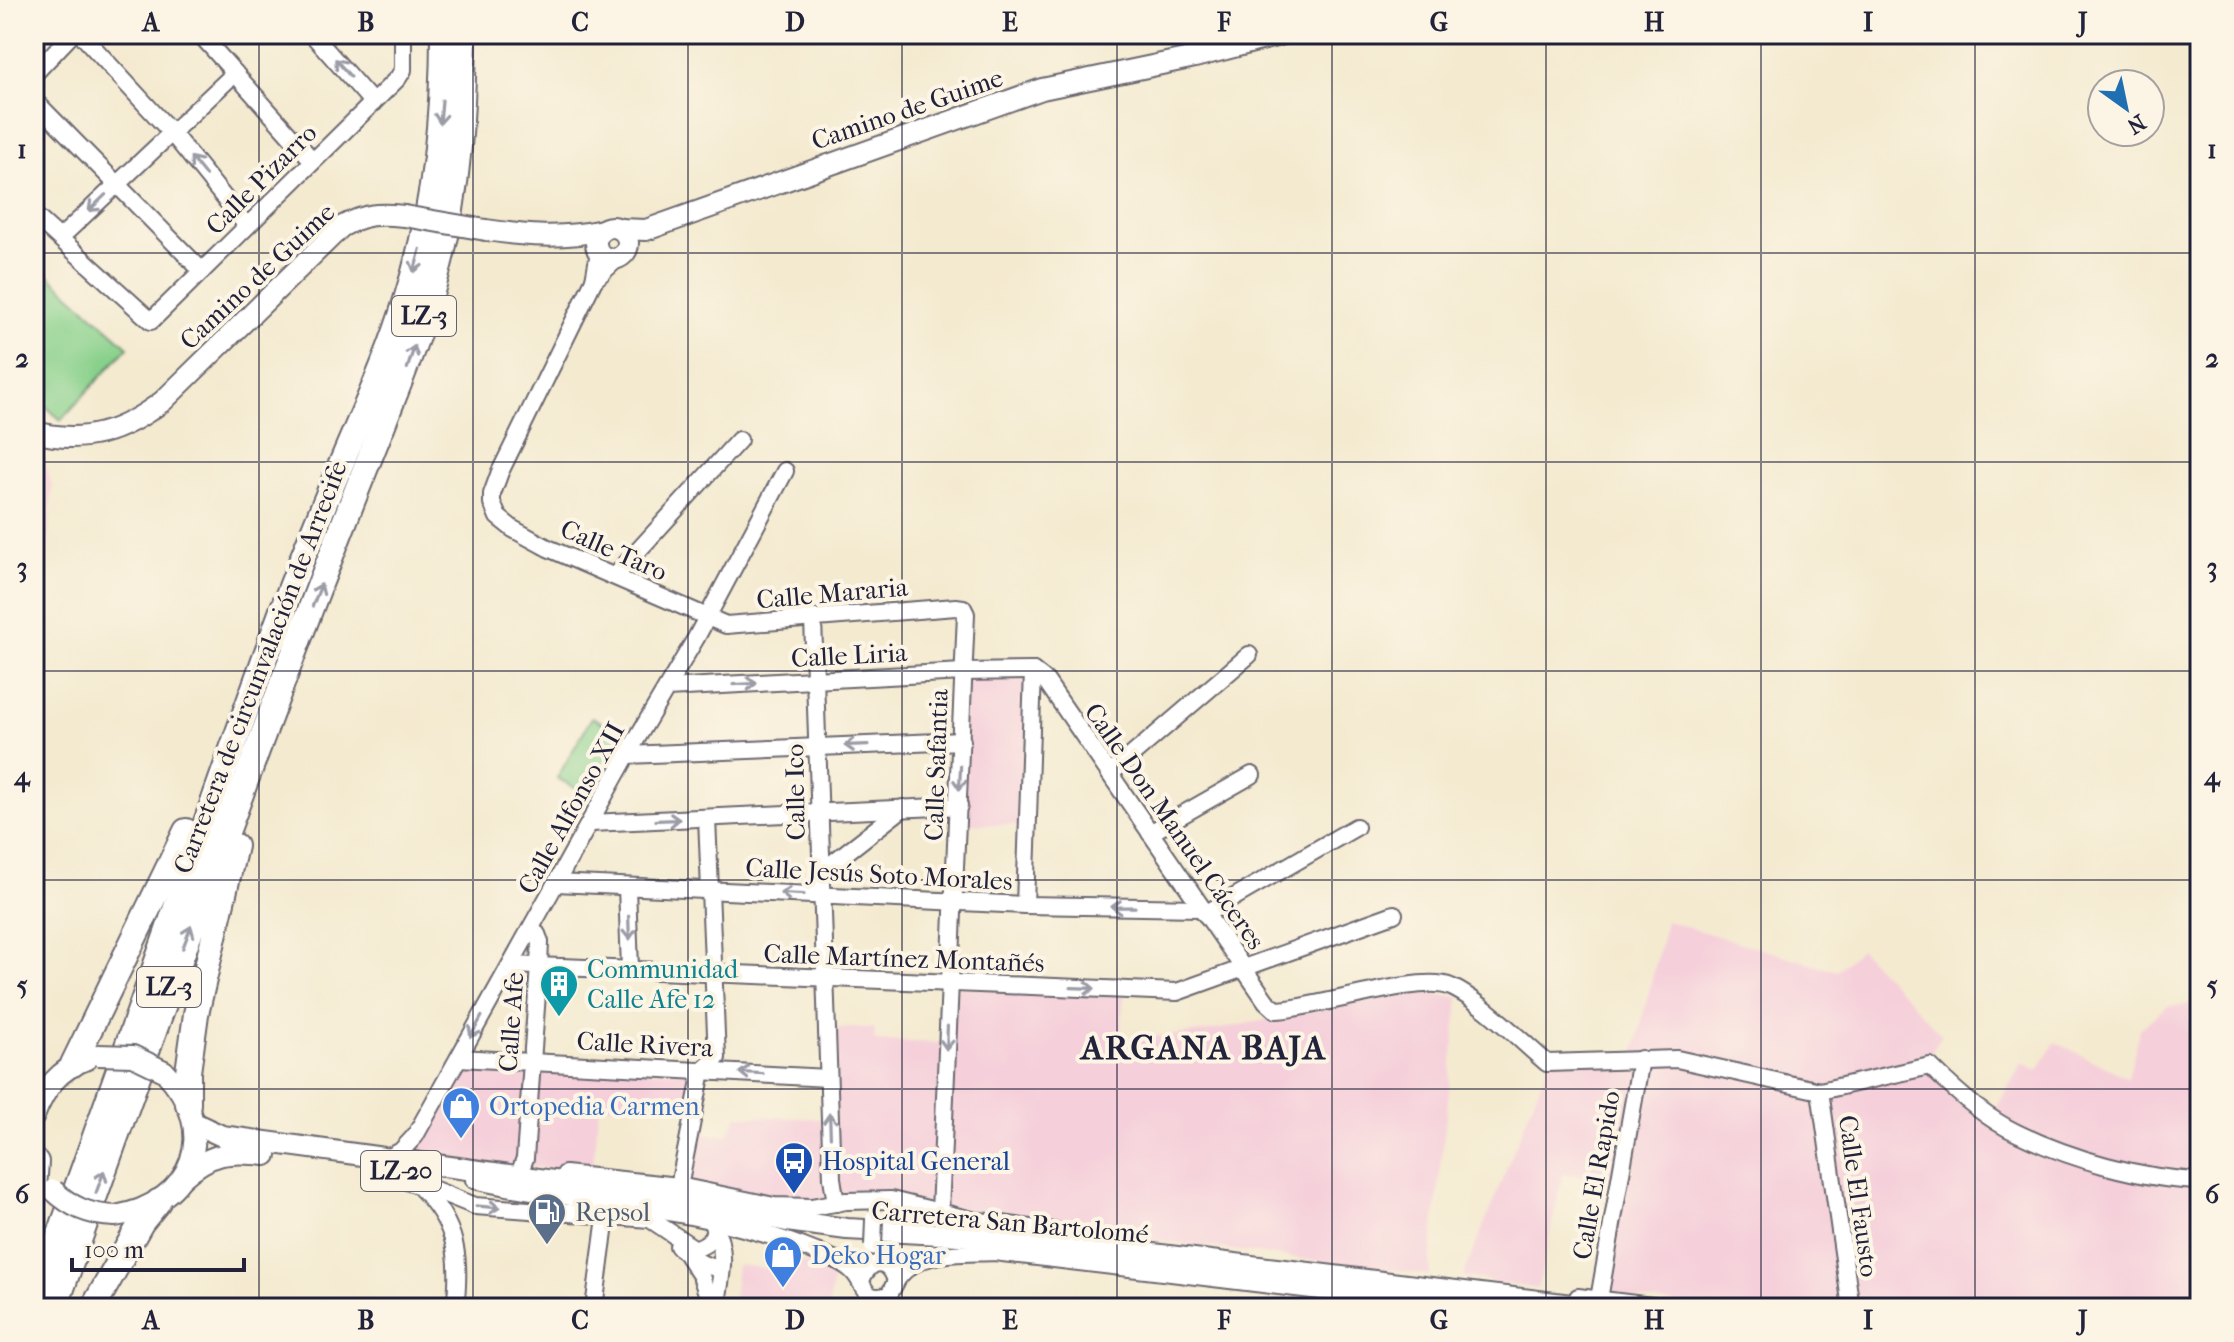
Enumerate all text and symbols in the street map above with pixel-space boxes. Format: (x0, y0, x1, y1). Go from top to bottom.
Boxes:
text: A (141, 7, 161, 38)
text: B (358, 7, 375, 38)
text: C (571, 7, 589, 38)
text: D (785, 7, 805, 38)
text: E (1002, 7, 1018, 38)
text: F (1216, 7, 1231, 38)
text: G (1430, 7, 1448, 38)
text: H (1644, 7, 1665, 38)
text: I (1863, 7, 1873, 38)
text: J (2075, 7, 2088, 38)
one-way arrow (334, 59, 352, 79)
street label: Camino de Guime (807, 62, 1007, 157)
north arrow (2086, 68, 2166, 148)
one-way arrow (433, 98, 448, 125)
text: N (2122, 108, 2150, 140)
street label: Calle Pizarro (199, 117, 323, 241)
text: 1 (17, 134, 27, 165)
text: 1 (2207, 134, 2217, 165)
one-way arrow (190, 155, 208, 176)
one-way arrow (87, 194, 107, 213)
street label: Camino de Guime (174, 197, 341, 356)
one-way arrow (408, 248, 423, 274)
road number: LZ-3 (392, 296, 456, 336)
text: 2 (15, 343, 29, 374)
text: 2 (2205, 343, 2219, 374)
one-way arrow (404, 344, 419, 370)
street label: Carretera de circunvalación de Arrecife (167, 456, 354, 878)
street label: Calle Taro (556, 513, 672, 588)
text: 3 (17, 552, 27, 583)
text: 3 (2207, 552, 2217, 583)
street label: Calle Mararia (755, 571, 910, 616)
one-way arrow (311, 583, 325, 608)
street label: Calle Liria (790, 637, 909, 674)
one-way arrow (731, 676, 758, 691)
street label: Calle Safantia (918, 687, 955, 842)
street label: Calle Don Manuel Cáceres (1078, 697, 1271, 955)
street label: Calle Alfonso XII (511, 717, 631, 899)
one-way arrow (843, 738, 870, 753)
street label: Calle Ico (779, 743, 812, 841)
text: 4 (13, 761, 31, 793)
text: 4 (2203, 761, 2221, 793)
one-way arrow (952, 764, 967, 791)
one-way arrow (655, 812, 681, 827)
street label: Calle Jesús Soto Morales (745, 852, 1013, 897)
one-way arrow (779, 887, 806, 902)
one-way arrow (1110, 899, 1137, 915)
one-way arrow (621, 914, 636, 941)
one-way arrow (181, 925, 195, 950)
street label: Calle Martínez Montañés (763, 938, 1045, 979)
place label: Communidad Calle Afe 12 (587, 954, 739, 1015)
building icon: Communidad Calle Afe 12 (538, 963, 580, 1018)
road number: LZ-3 (137, 967, 201, 1007)
text: 5 (16, 970, 28, 1001)
text: 5 (2206, 970, 2218, 1001)
street label: Calle Afe (493, 971, 530, 1073)
one-way arrow (1069, 981, 1096, 996)
one-way arrow (468, 1015, 484, 1038)
one-way arrow (939, 1024, 954, 1051)
street label: Calle Rivera (576, 1025, 715, 1064)
district label: ARGANA BAJA (1079, 1028, 1327, 1068)
one-way arrow (738, 1066, 765, 1081)
shop icon: Ortopedia Carmen (440, 1085, 482, 1140)
street label: Calle El Rapido (1566, 1088, 1627, 1262)
place label: Ortopedia Carmen (489, 1091, 700, 1122)
one-way arrow (823, 1112, 838, 1139)
street label: Calle El Fausto (1832, 1113, 1885, 1279)
bus stop icon: Hospital General (773, 1140, 815, 1195)
place label: Hospital General (822, 1146, 1010, 1177)
road number: LZ-20 (361, 1151, 441, 1191)
one-way arrow (93, 1169, 108, 1194)
text: 6 (15, 1179, 30, 1210)
text: 6 (2205, 1179, 2220, 1210)
fuel station icon: Repsol (526, 1191, 568, 1246)
street label: Carretera San Bartolomé (870, 1195, 1150, 1250)
place label: Repsol (575, 1197, 650, 1228)
one-way arrow (474, 1200, 501, 1215)
scale bar (72, 1222, 244, 1272)
shop icon: Deko Hogar (762, 1234, 804, 1289)
text: 100 m (84, 1236, 144, 1264)
place label: Deko Hogar (811, 1240, 946, 1271)
text: A (141, 1305, 161, 1336)
text: B (358, 1305, 375, 1336)
text: C (571, 1305, 589, 1336)
text: D (785, 1305, 805, 1336)
text: E (1002, 1305, 1018, 1336)
text: F (1216, 1305, 1231, 1336)
text: G (1430, 1305, 1448, 1336)
text: H (1644, 1305, 1665, 1336)
text: I (1863, 1305, 1873, 1336)
text: J (2075, 1305, 2088, 1336)

